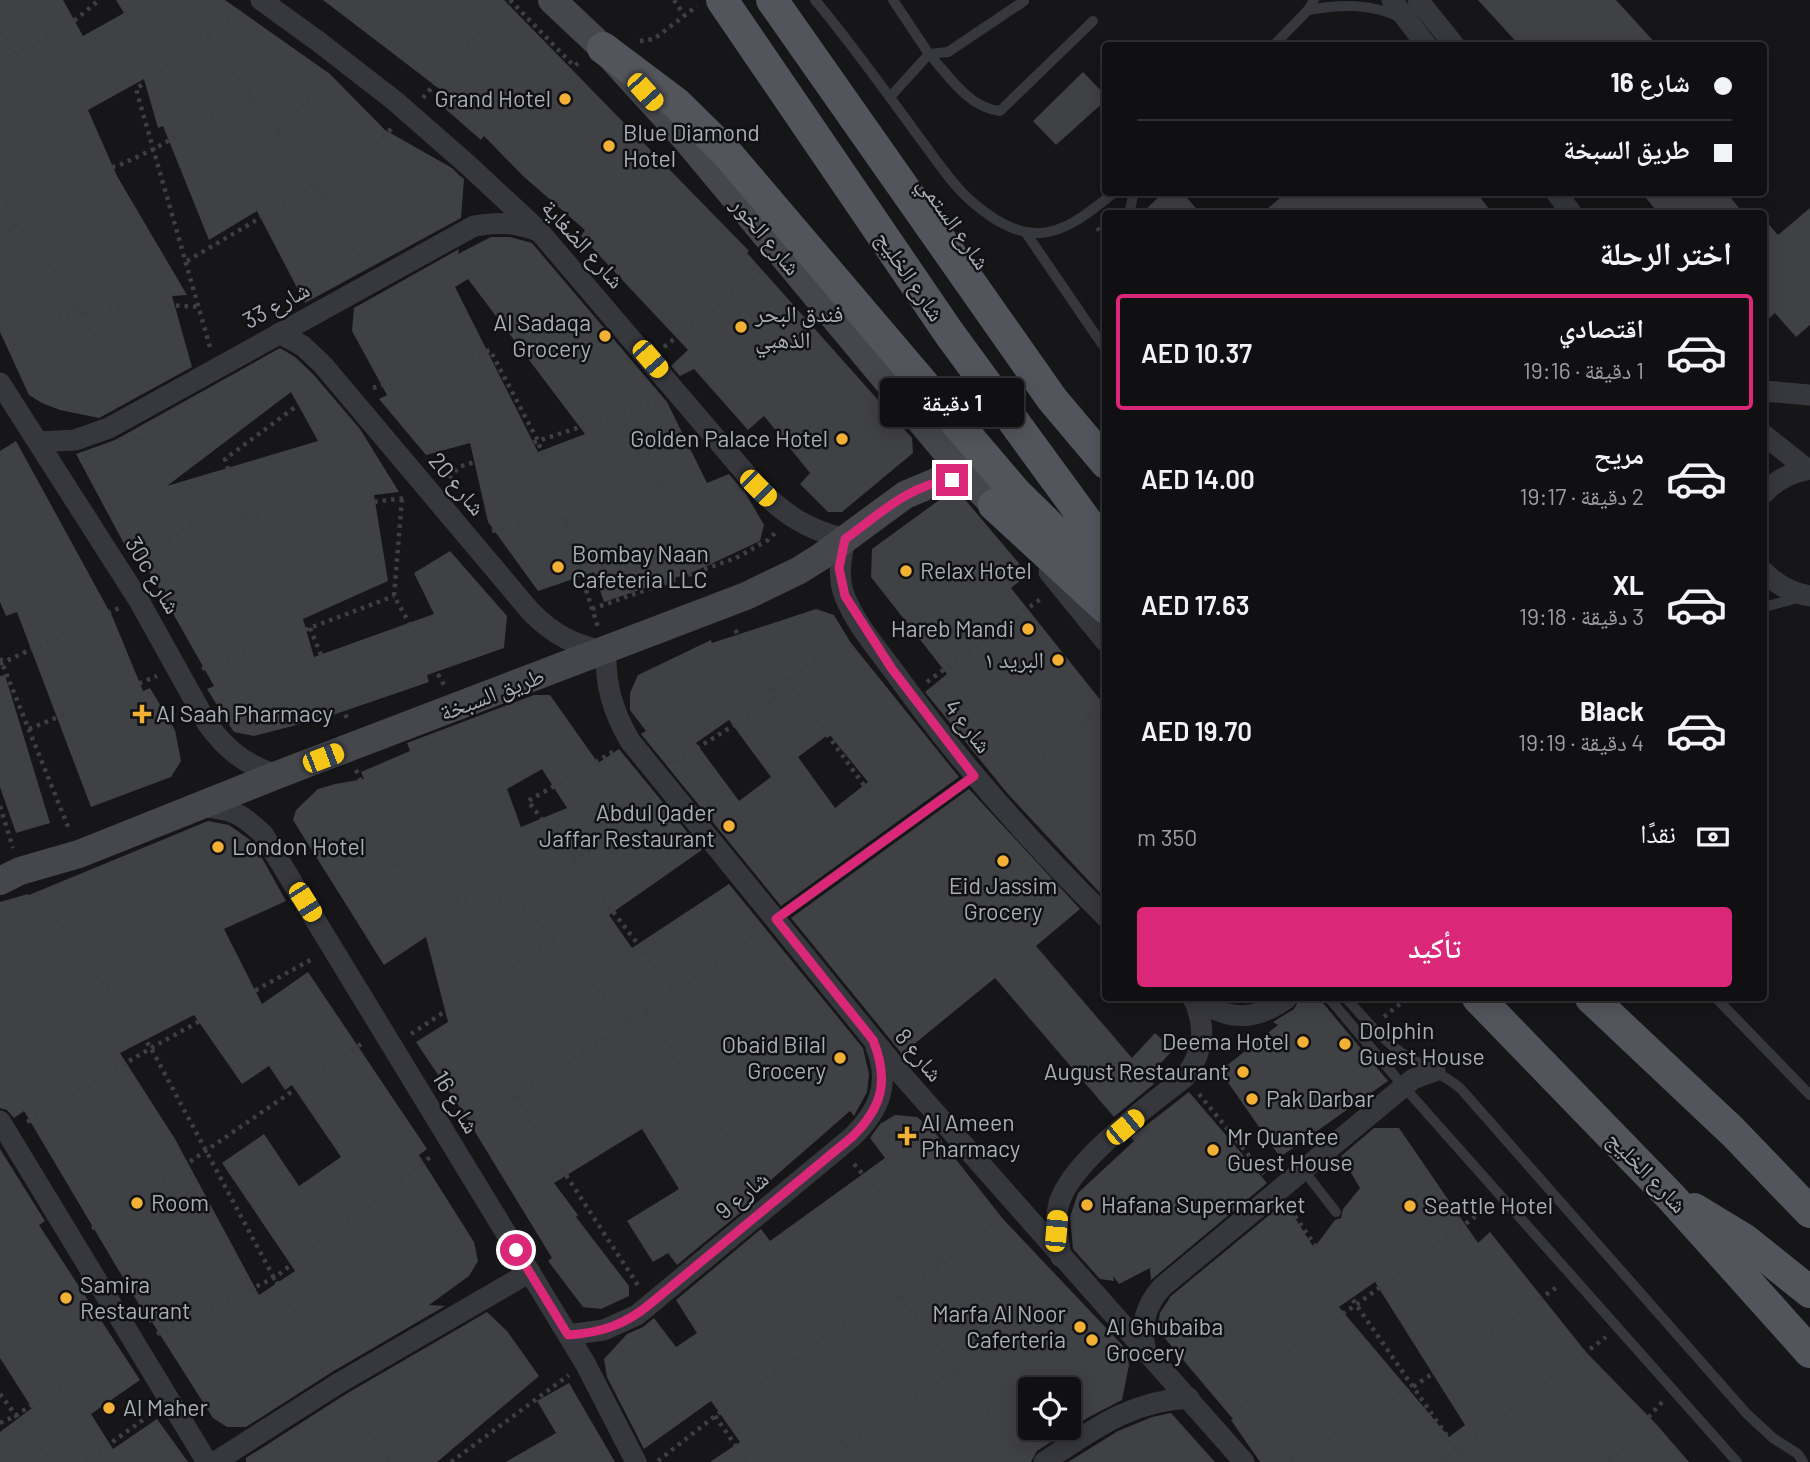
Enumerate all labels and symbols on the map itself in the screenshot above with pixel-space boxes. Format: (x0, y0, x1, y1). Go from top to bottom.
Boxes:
car (624, 69, 667, 115)
place label: Grand Hotel (434, 84, 551, 112)
marker: Grand Hotel (557, 91, 573, 107)
place label: Blue Diamond Hotel (623, 118, 760, 172)
marker: Blue Diamond Hotel (601, 138, 617, 154)
street label: شارع الستمي (908, 170, 997, 278)
street label: شارع الخور (724, 190, 808, 282)
street label: شارع الضغاية (535, 193, 631, 295)
street label: شارع الخليج (869, 225, 951, 327)
street label: شارع 33 (237, 274, 315, 336)
place label: فندق البحر الذهبي (754, 299, 843, 359)
place label: Al Sadaqa Grocery (493, 308, 591, 362)
marker: فندق البحر الذهبي (733, 319, 749, 335)
marker: Al Sadaqa Grocery (597, 328, 613, 344)
car (629, 336, 672, 382)
callout: 1 دقيقة (880, 378, 1024, 428)
place label: Golden Palace Hotel (630, 424, 828, 452)
marker: Golden Palace Hotel (834, 431, 850, 447)
street label: شارع 20 (422, 446, 492, 522)
route end (936, 464, 968, 496)
car (736, 466, 781, 510)
street label: 30c شارع (118, 531, 188, 619)
place label: Bombay Naan Cafeteria LLC (572, 539, 709, 593)
place label: Relax Hotel (920, 556, 1032, 584)
marker: Bombay Naan Cafeteria LLC (550, 559, 566, 575)
marker: Relax Hotel (898, 563, 914, 579)
place label: Hareb Mandi (891, 614, 1014, 642)
marker: Hareb Mandi (1020, 621, 1036, 637)
place label: البريد ١ (984, 645, 1044, 674)
marker: البريد ١ (1050, 652, 1066, 668)
street label: طريق السبخة (435, 660, 548, 727)
street label: شارع 4 (937, 693, 999, 759)
place label: Al Saah Pharmacy (156, 699, 333, 727)
marker: Al Saah Pharmacy (134, 706, 150, 722)
car (300, 741, 347, 775)
place label: Abdul Qader Jaffar Restaurant (539, 798, 716, 852)
marker: Abdul Qader Jaffar Restaurant (721, 818, 737, 834)
place label: London Hotel (232, 832, 365, 860)
marker: London Hotel (210, 839, 226, 855)
marker: Eid Jassim Grocery (995, 853, 1011, 869)
place label: Eid Jassim Grocery (949, 871, 1057, 925)
car (285, 879, 326, 925)
place label: Dolphin Guest House (1359, 1016, 1485, 1070)
street label: شارع 8 (888, 1022, 950, 1088)
place label: Deema Hotel (1162, 1027, 1289, 1055)
place label: Obaid Bilal Grocery (722, 1030, 826, 1084)
marker: Deema Hotel (1295, 1034, 1311, 1050)
marker: Dolphin Guest House (1337, 1036, 1353, 1052)
marker: Obaid Bilal Grocery (832, 1050, 848, 1066)
place label: August Restaurant (1044, 1057, 1229, 1085)
marker: August Restaurant (1235, 1064, 1251, 1080)
street label: شارع 16 (426, 1065, 486, 1139)
place label: Pak Darbar (1266, 1084, 1375, 1112)
marker: Pak Darbar (1244, 1091, 1260, 1107)
car (1103, 1105, 1148, 1149)
place label: Al Ameen Pharmacy (921, 1108, 1021, 1162)
place label: Mr Quantee Guest House (1227, 1122, 1353, 1176)
street label: شارع الخليج (1600, 1124, 1694, 1220)
marker: Al Ameen Pharmacy (899, 1128, 915, 1144)
marker: Mr Quantee Guest House (1205, 1142, 1221, 1158)
street label: شارع 9 (709, 1164, 775, 1226)
place label: Room (151, 1188, 209, 1216)
place label: Hafana Supermarket (1101, 1190, 1306, 1218)
place label: Seattle Hotel (1424, 1191, 1553, 1219)
marker: Room (129, 1195, 145, 1211)
marker: Hafana Supermarket (1079, 1197, 1095, 1213)
marker: Seattle Hotel (1402, 1198, 1418, 1214)
car (1044, 1209, 1069, 1253)
route start (500, 1234, 532, 1266)
place label: Samira Restaurant (80, 1270, 190, 1324)
marker: Samira Restaurant (58, 1290, 74, 1306)
place label: Marfa Al Noor Caferteria (932, 1299, 1067, 1353)
place label: Al Ghubaiba Grocery (1106, 1312, 1223, 1366)
marker: Marfa Al Noor Caferteria (1072, 1319, 1088, 1335)
marker: Al Ghubaiba Grocery (1084, 1332, 1100, 1348)
place label: Al Maher (123, 1393, 209, 1421)
marker: Al Maher (101, 1400, 117, 1416)

